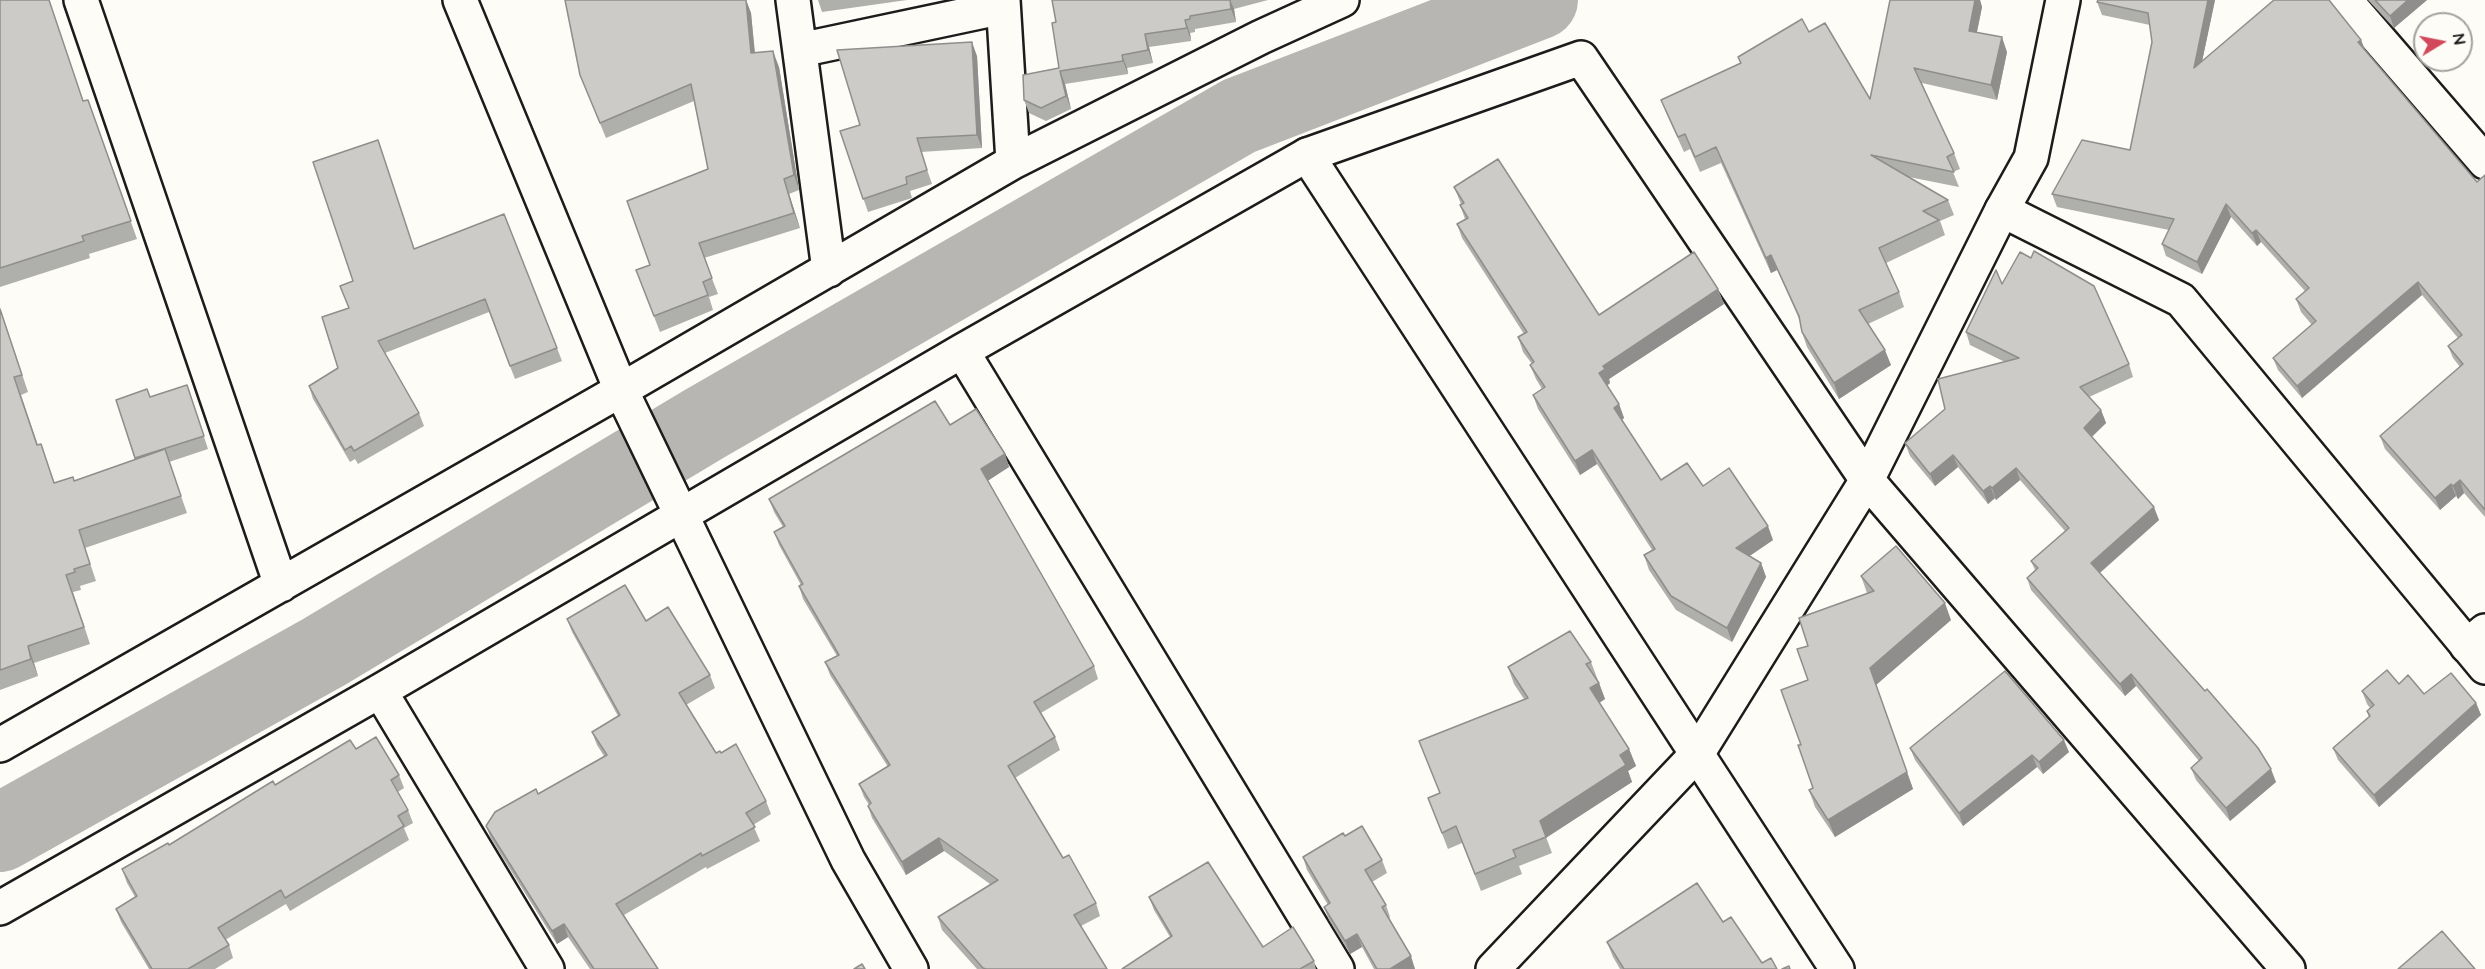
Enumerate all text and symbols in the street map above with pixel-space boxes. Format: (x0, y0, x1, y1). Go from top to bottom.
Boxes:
north arrow (2413, 12, 2473, 72)
text: N (2447, 32, 2470, 46)

